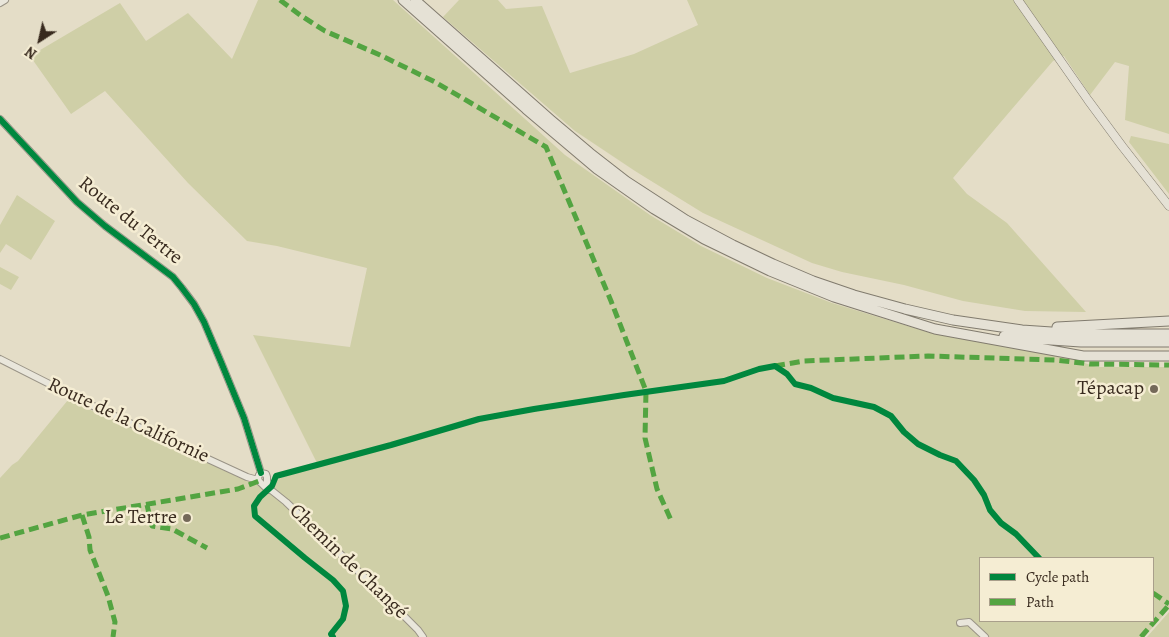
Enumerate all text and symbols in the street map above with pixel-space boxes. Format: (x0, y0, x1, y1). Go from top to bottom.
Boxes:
north arrow (15, 15, 65, 65)
text: N (21, 42, 41, 63)
street label: Route du Tertre (73, 172, 187, 270)
street label: Route de la Californie (43, 373, 213, 469)
place label: Tépacap (1077, 377, 1144, 401)
marker: Tépacap (1148, 383, 1160, 395)
street label: Chemin de Changé (284, 499, 412, 625)
place label: Le Tertre (105, 506, 177, 530)
marker: Le Tertre (181, 512, 193, 524)
legend (979, 557, 1154, 622)
text: Cycle path (1026, 567, 1089, 587)
text: Path (1026, 592, 1054, 612)

